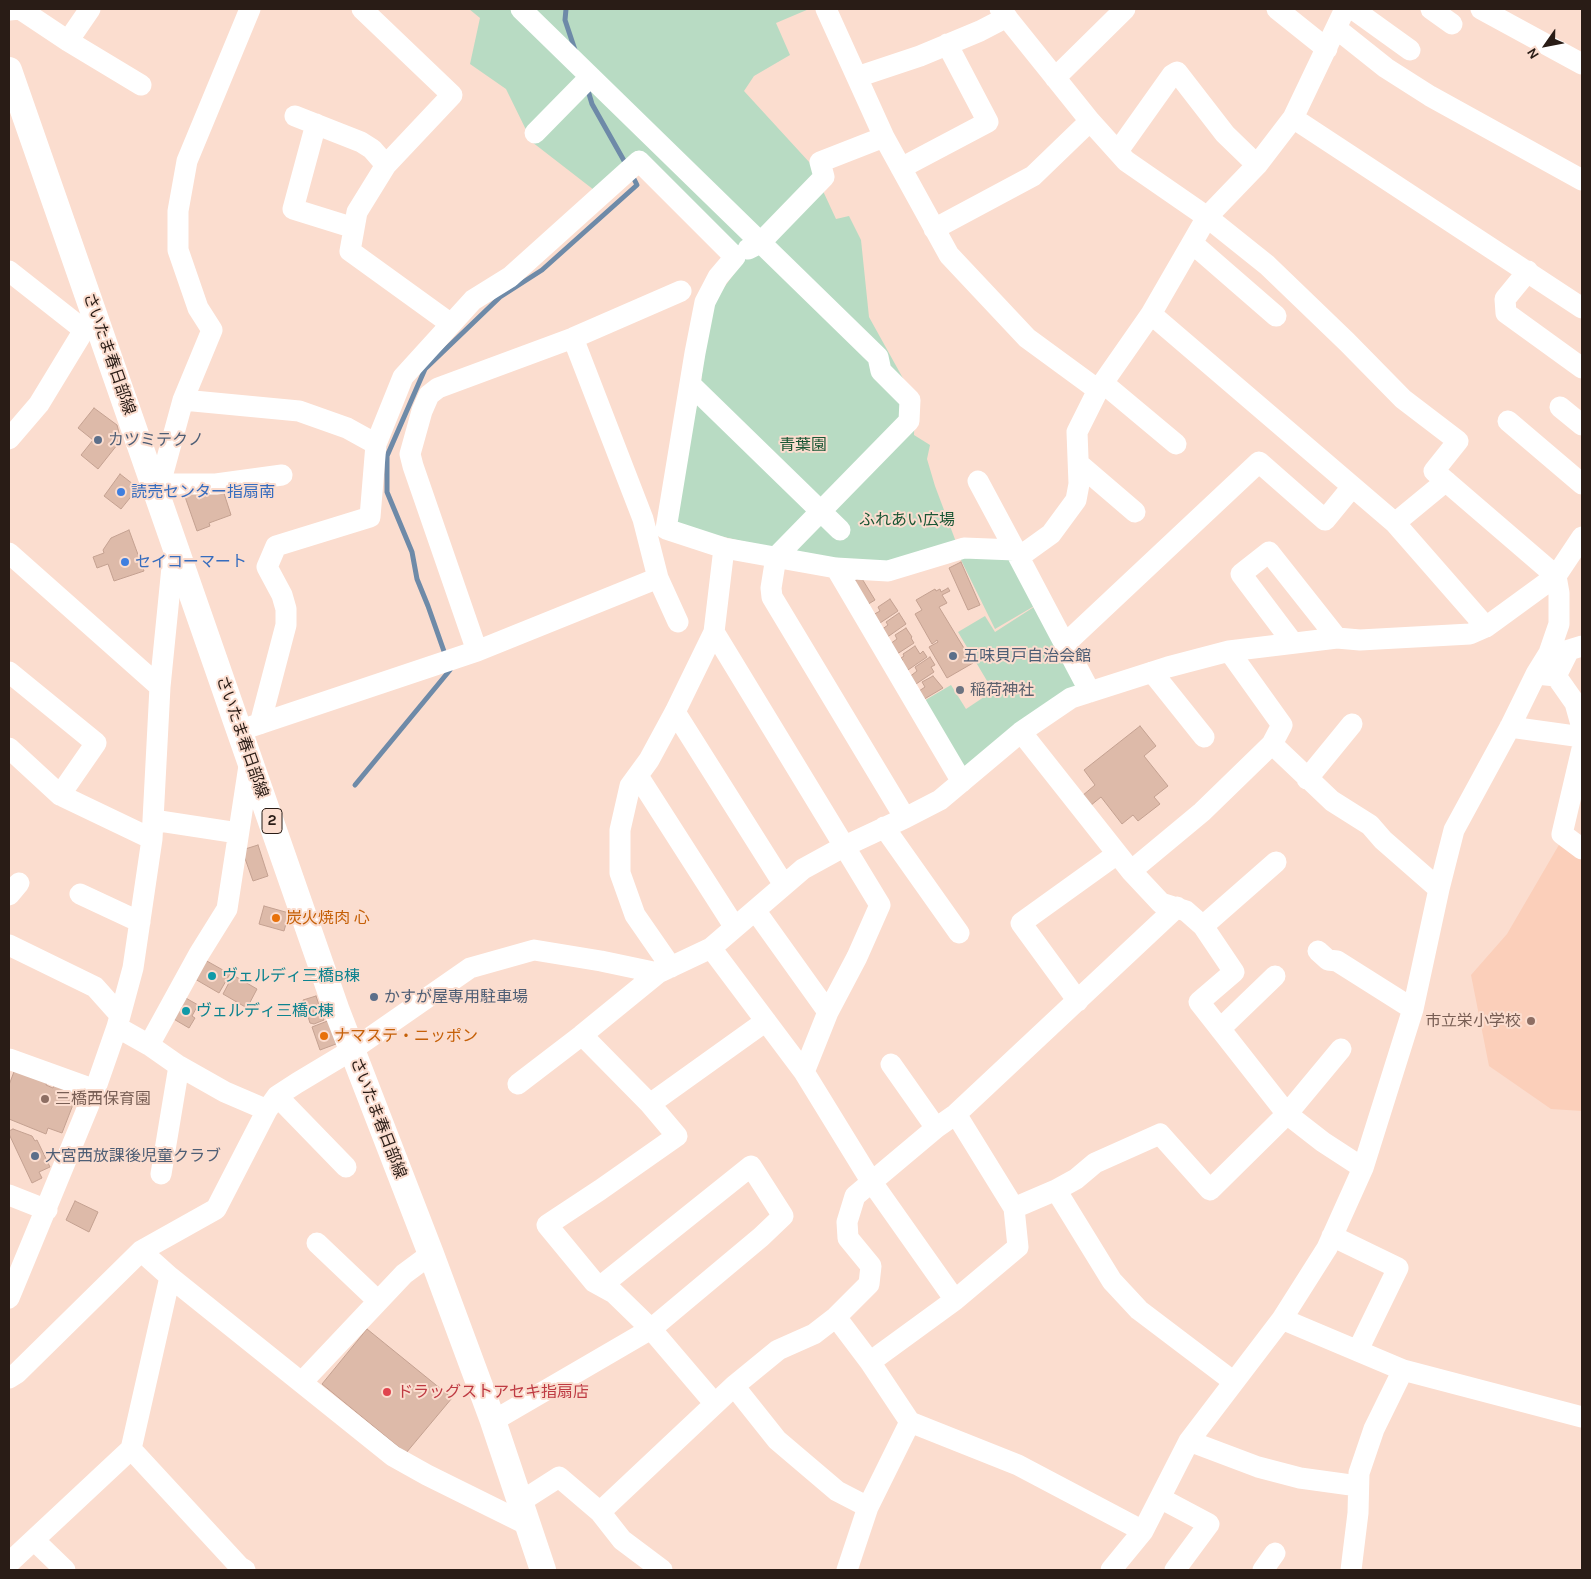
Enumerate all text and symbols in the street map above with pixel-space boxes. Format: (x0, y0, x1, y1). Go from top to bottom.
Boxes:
north arrow (1521, 20, 1571, 70)
text: N (1523, 45, 1543, 62)
street label: さいたま春日部線 (79, 290, 139, 418)
place label: カツミテクノ (108, 430, 204, 450)
marker: カツミテクノ (92, 434, 104, 446)
park label: 青葉園 (779, 435, 827, 455)
place label: 読売センター指扇南 (131, 482, 275, 502)
marker: 読売センター指扇南 (115, 486, 127, 498)
park label: ふれあい広場 (859, 510, 955, 530)
place label: セイコーマート (135, 552, 247, 572)
marker: セイコーマート (119, 556, 131, 568)
place label: 五味貝戸自治会館 (963, 646, 1091, 666)
marker: 五味貝戸自治会館 (947, 650, 959, 662)
street label: さいたま春日部線 (212, 673, 272, 801)
place label: 稲荷神社 (970, 680, 1034, 700)
marker: 稲荷神社 (954, 684, 966, 696)
road number: 2 (262, 808, 282, 834)
place label: 炭火焼肉 心 (286, 908, 370, 928)
marker: 炭火焼肉 心 (270, 912, 282, 924)
place label: ヴェルディ三橋B棟 (222, 966, 360, 986)
marker: ヴェルディ三橋B棟 (206, 970, 218, 982)
place label: かすが屋専用駐車場 (384, 987, 528, 1007)
marker: かすが屋専用駐車場 (368, 991, 380, 1003)
place label: ヴェルディ三橋C棟 (196, 1001, 334, 1021)
marker: ヴェルディ三橋C棟 (180, 1005, 192, 1017)
place label: 市立栄小学校 (1425, 1011, 1521, 1031)
marker: 市立栄小学校 (1525, 1015, 1537, 1027)
place label: ナマステ・ニッポン (334, 1026, 478, 1046)
marker: ナマステ・ニッポン (318, 1030, 330, 1042)
street label: さいたま春日部線 (346, 1055, 410, 1181)
place label: 三橋西保育園 (55, 1089, 151, 1109)
marker: 三橋西保育園 (39, 1093, 51, 1105)
place label: 大宮西放課後児童クラブ (45, 1146, 221, 1166)
marker: 大宮西放課後児童クラブ (29, 1150, 41, 1162)
place label: ドラッグストアセキ指扇店 (397, 1382, 589, 1402)
marker: ドラッグストアセキ指扇店 (381, 1386, 393, 1398)

